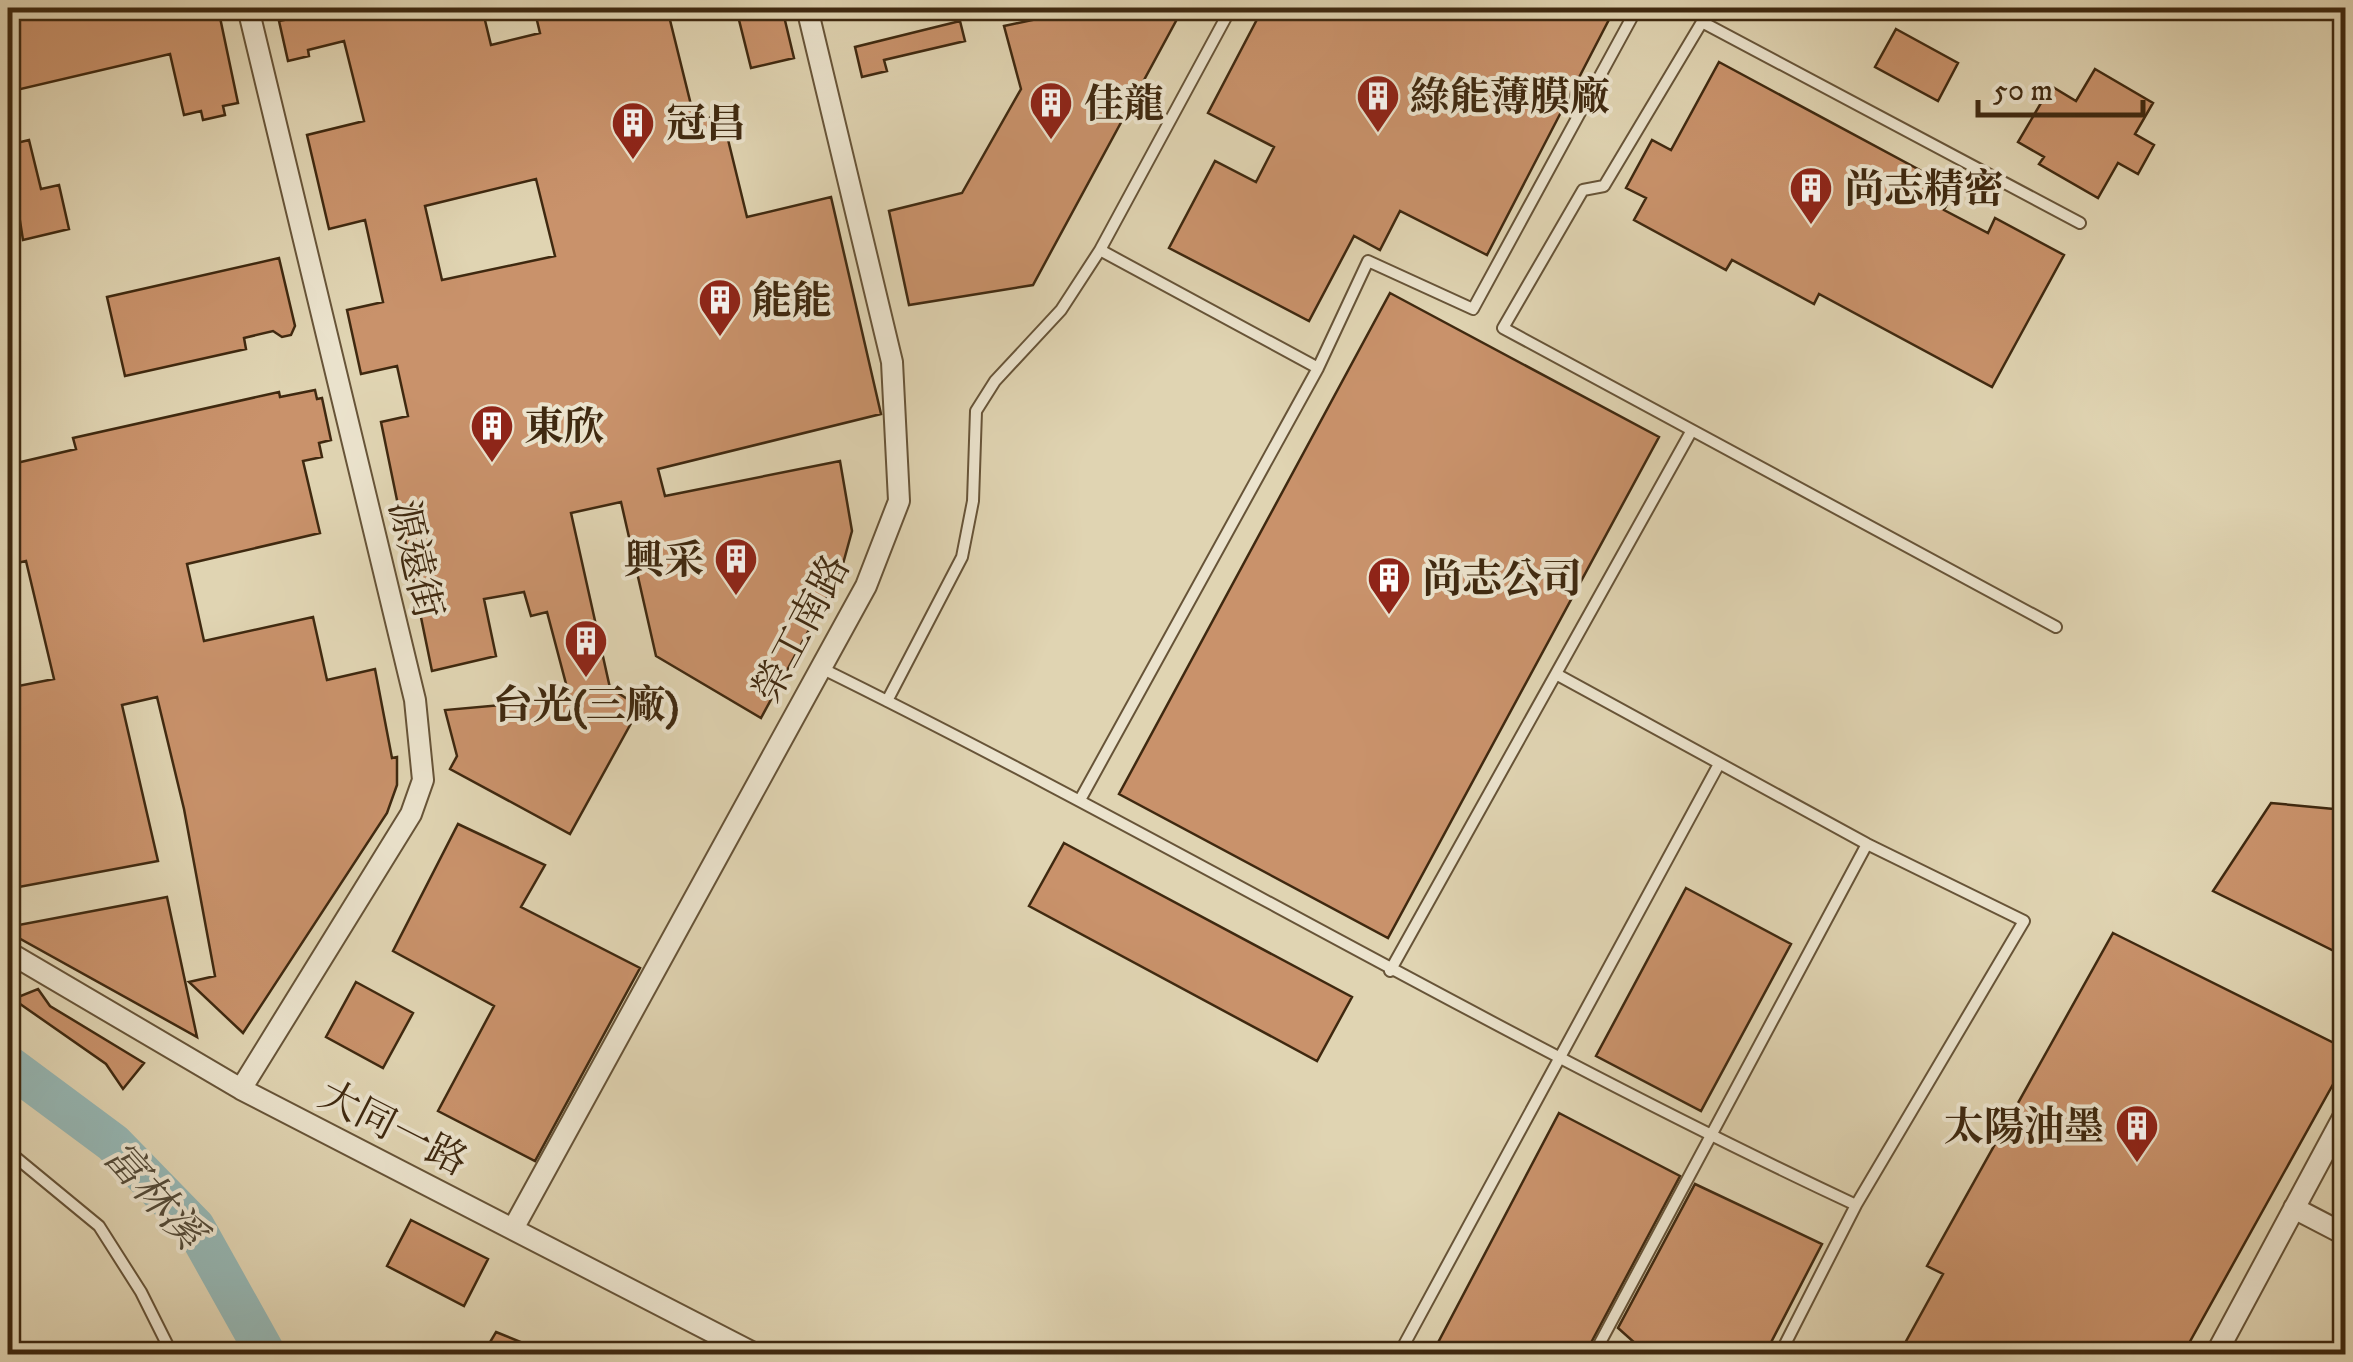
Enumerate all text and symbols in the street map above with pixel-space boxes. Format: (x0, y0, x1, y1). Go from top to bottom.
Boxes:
scale bar (1978, 55, 2143, 117)
building icon: 綠能薄膜廠 (1355, 73, 1401, 134)
text: 50 m (1993, 73, 2053, 110)
place label: 綠能薄膜廠 (1410, 74, 1610, 124)
building icon: 佳龍 (1028, 80, 1074, 141)
place label: 佳龍 (1084, 81, 1164, 131)
building icon: 冠昌 (610, 100, 656, 161)
place label: 冠昌 (666, 101, 746, 151)
building icon: 尚志精密 (1788, 165, 1834, 226)
place label: 尚志精密 (1844, 166, 2004, 216)
building icon: 能能 (697, 277, 743, 338)
place label: 能能 (752, 278, 832, 328)
building icon: 東欣 (469, 403, 515, 464)
place label: 東欣 (524, 404, 604, 454)
street label: 源遠街 (376, 496, 452, 624)
building icon: 興采 (713, 536, 759, 597)
place label: 興采 (624, 537, 704, 587)
street label: 榮工南路 (743, 547, 862, 712)
building icon: 尚志公司 (1366, 555, 1412, 616)
place label: 尚志公司 (1422, 556, 1582, 606)
building icon: 台光(三廠) (563, 618, 609, 679)
place label: 台光(三廠) (493, 682, 679, 732)
street label: 大同一路 (310, 1071, 475, 1188)
building icon: 太陽油墨 (2114, 1103, 2160, 1164)
place label: 太陽油墨 (1944, 1104, 2104, 1154)
water label: 富林溪 (91, 1132, 217, 1263)

